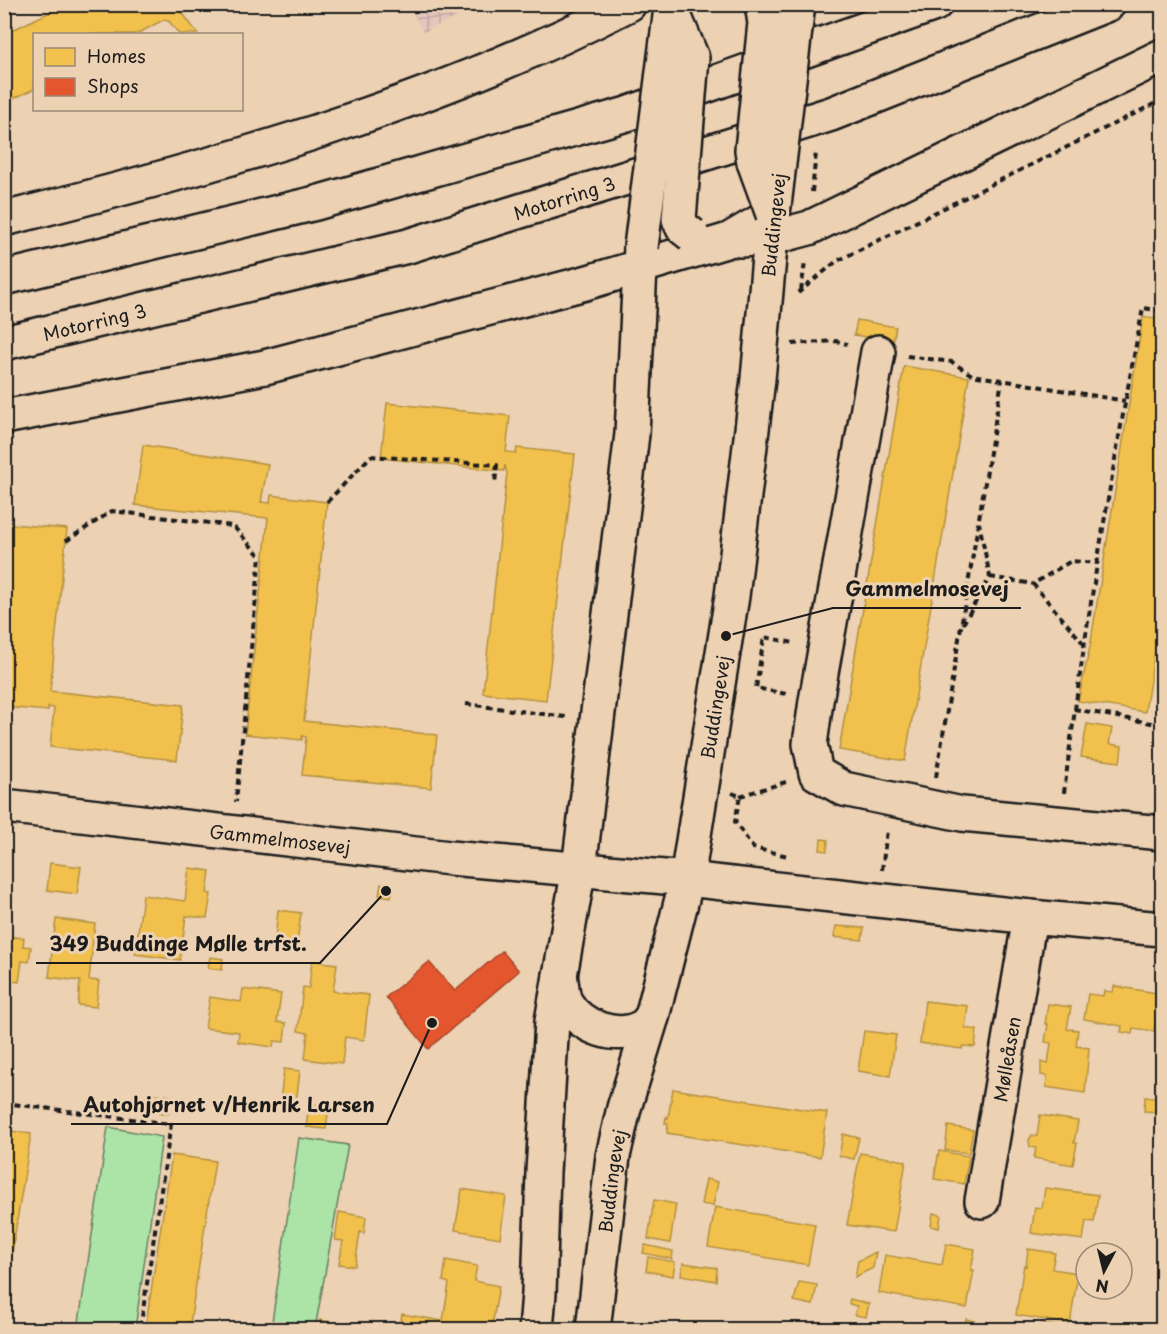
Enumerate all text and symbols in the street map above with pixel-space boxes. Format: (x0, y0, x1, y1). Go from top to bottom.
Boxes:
legend (33, 33, 243, 111)
text: Homes (87, 42, 145, 69)
text: Shops (87, 72, 138, 99)
street label: Motorring 3 (510, 169, 618, 226)
street label: Buddingevej (754, 172, 792, 278)
street label: Motorring 3 (40, 296, 149, 347)
callout: Gammelmosevej (833, 570, 1021, 608)
text: Gammelmosevej (845, 573, 1009, 603)
street label: Buddingevej (693, 653, 736, 761)
street label: Gammelmosevej (208, 817, 352, 860)
callout: 349 Buddinge Mølle trfst. (36, 925, 320, 963)
text: 349 Buddinge Mølle trfst. (49, 928, 307, 958)
street label: Mølleåsen (985, 1014, 1027, 1104)
callout: Autohjørnet v/Henrik Larsen (71, 1086, 387, 1124)
text: Autohjørnet v/Henrik Larsen (83, 1089, 375, 1119)
street label: Buddingevej (591, 1127, 632, 1234)
north arrow (1074, 1241, 1134, 1301)
text: N (1094, 1274, 1110, 1300)

